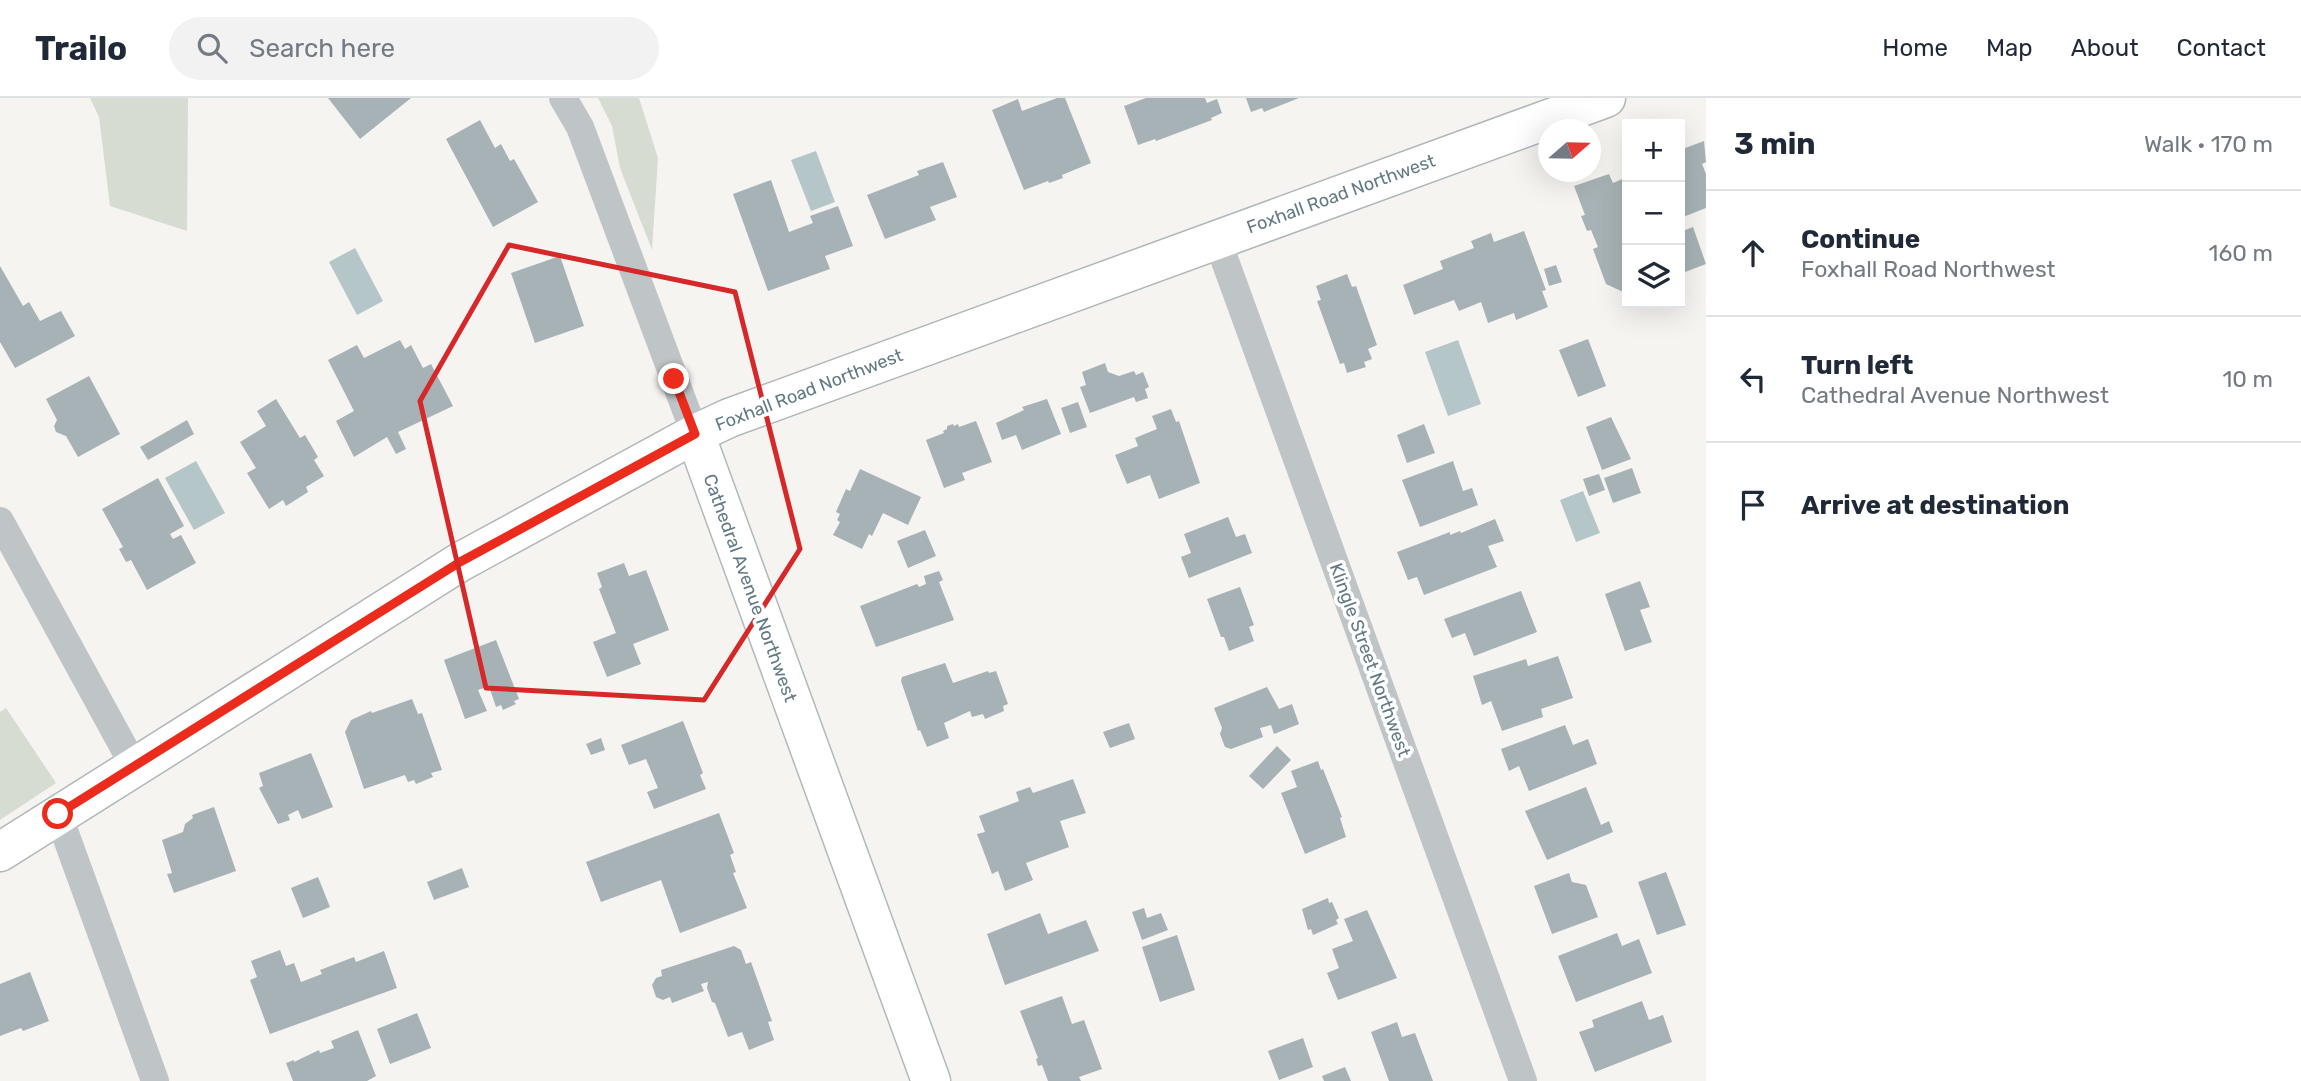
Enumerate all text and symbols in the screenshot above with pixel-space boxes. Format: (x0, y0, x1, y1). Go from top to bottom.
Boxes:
search box (169, 17, 659, 80)
text: Trailo (35, 29, 127, 68)
icon: search (193, 29, 231, 67)
text: Search here (249, 33, 395, 64)
text: Home (1882, 34, 1948, 62)
text: Map (1986, 34, 2033, 62)
text: About (2071, 34, 2139, 62)
text: Contact (2177, 34, 2266, 62)
north arrow (1538, 119, 1601, 182)
map controls (1622, 119, 1685, 308)
button: + (1622, 119, 1685, 182)
text: 3 min (1734, 126, 1816, 162)
text: Walk · 170 m (2144, 130, 2273, 158)
street label: Foxhall Road Northwest (1244, 150, 1438, 238)
button: − (1622, 182, 1685, 245)
text: Continue (1801, 224, 1920, 255)
icon: ahead (1734, 234, 1772, 272)
text: 160 m (2209, 239, 2273, 267)
button: layers (1622, 245, 1685, 308)
text: Foxhall Road Northwest (1801, 255, 2056, 283)
street label: Foxhall Road Northwest (712, 344, 906, 436)
text: Turn left (1801, 350, 1913, 381)
icon: left (1734, 360, 1772, 398)
route end (658, 363, 689, 394)
text: 10 m (2222, 365, 2273, 393)
text: Cathedral Avenue Northwest (1801, 381, 2109, 409)
street label: Cathedral Avenue Northwest (698, 471, 802, 705)
icon: arrive (1734, 486, 1772, 524)
text: Arrive at destination (1801, 490, 2069, 521)
street label: Klingle Street Northwest (1325, 560, 1415, 760)
route start (42, 798, 73, 829)

